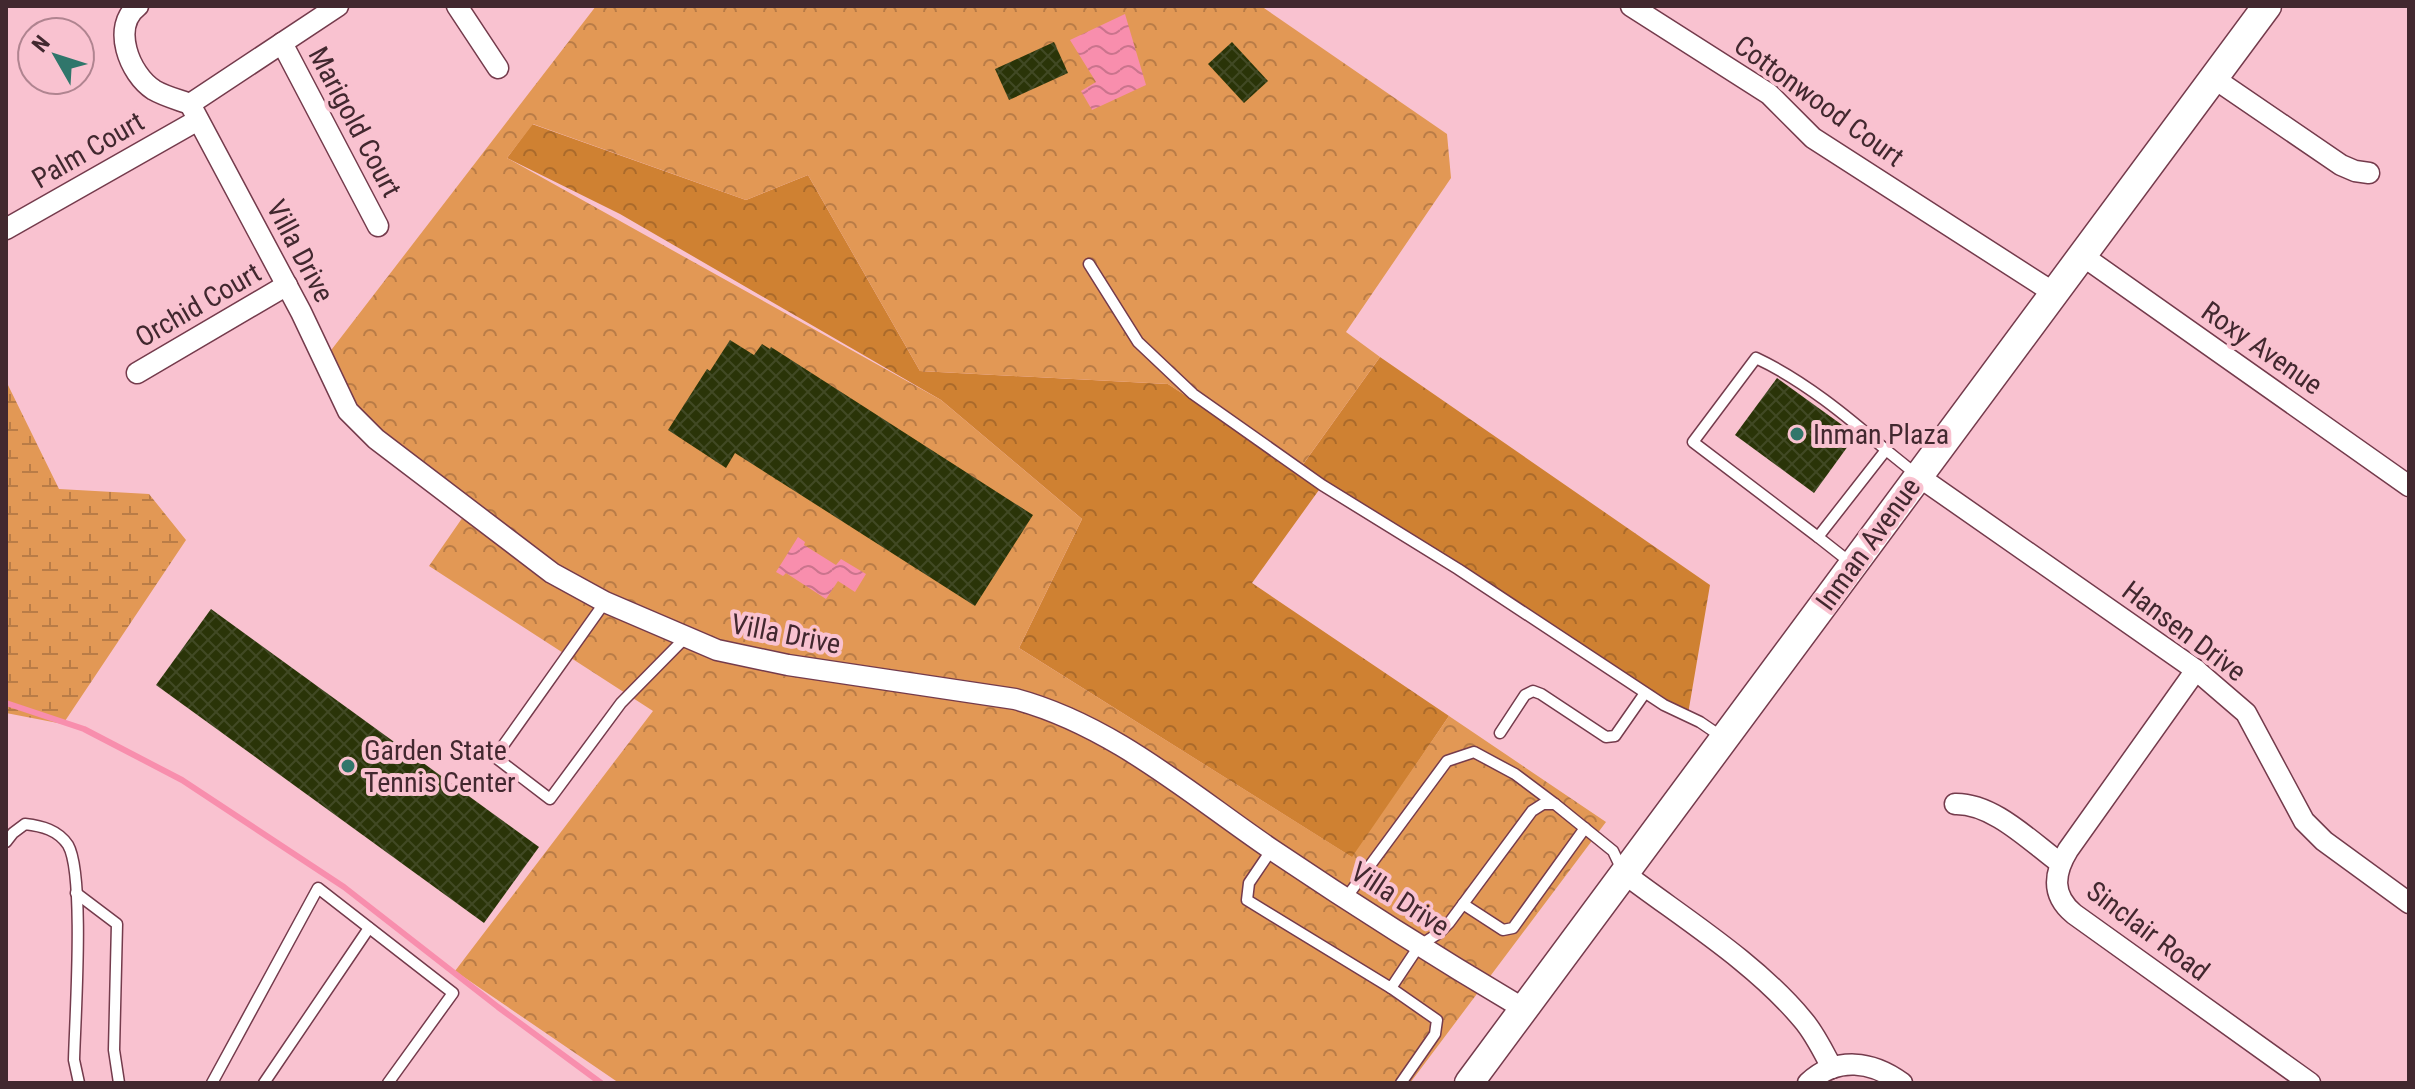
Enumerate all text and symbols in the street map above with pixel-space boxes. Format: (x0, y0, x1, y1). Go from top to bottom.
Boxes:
north arrow (16, 16, 96, 96)
street label: Cottonwood Court (1728, 28, 1910, 174)
text: N (27, 31, 55, 57)
street label: Marigold Court (302, 41, 408, 203)
street label: Palm Court (26, 105, 150, 195)
street label: Villa Drive (259, 194, 341, 308)
street label: Orchid Court (129, 256, 267, 354)
street label: Roxy Avenue (2195, 294, 2329, 402)
place label: Inman Plaza (1813, 418, 1949, 451)
marker: Inman Plaza (1788, 425, 1806, 443)
street label: Inman Avenue (1809, 471, 1927, 617)
street label: Hansen Drive (2116, 574, 2252, 688)
street label: Villa Drive (729, 607, 843, 661)
place label: Garden State Tennis Center (364, 734, 516, 799)
marker: Garden State Tennis Center (339, 757, 357, 775)
street label: Villa Drive (1345, 855, 1455, 943)
street label: Sinclair Road (2080, 874, 2216, 988)

